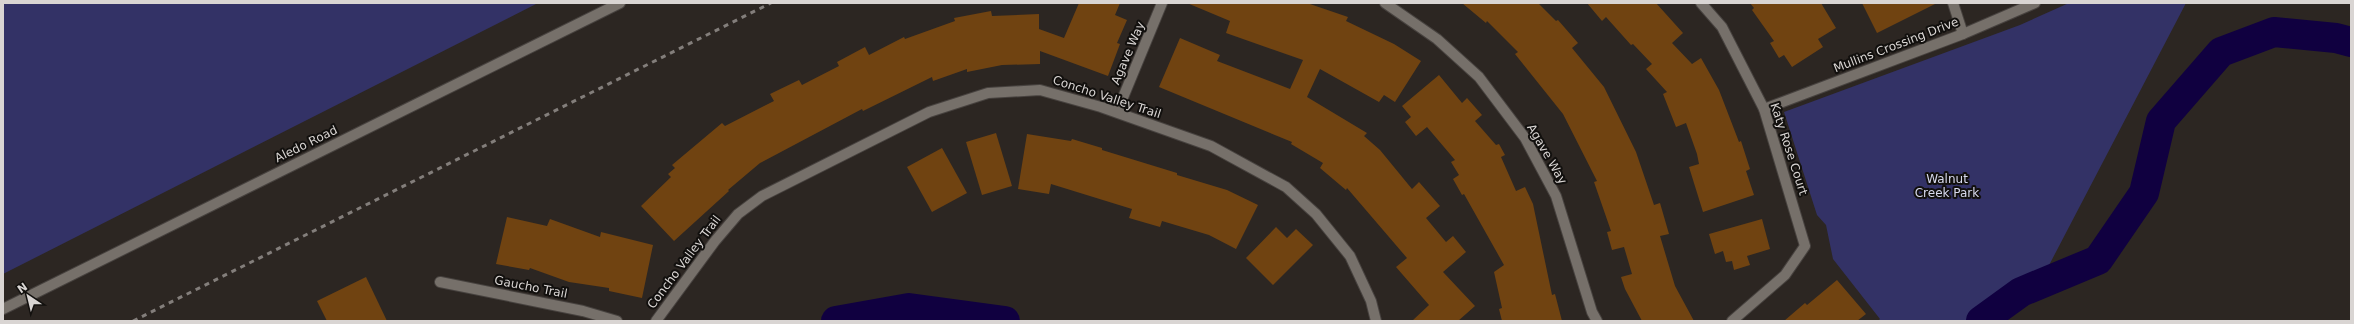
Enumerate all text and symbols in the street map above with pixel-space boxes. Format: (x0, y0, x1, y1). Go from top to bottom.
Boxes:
street label: Mullins Crossing Drive (1831, 15, 1961, 75)
street label: Agave Way (1108, 19, 1148, 87)
street label: Concho Valley Trail (1051, 73, 1163, 121)
street label: Katy Rose Court (1767, 101, 1811, 197)
street label: Agave Way (1524, 121, 1570, 187)
street label: Aledo Road (272, 123, 340, 165)
park label: Walnut Creek Park (1915, 172, 1979, 200)
street label: Concho Valley Trail (644, 213, 724, 311)
street label: Gaucho Trail (493, 273, 569, 301)
north arrow (8, 276, 48, 316)
text: N (15, 280, 30, 296)

